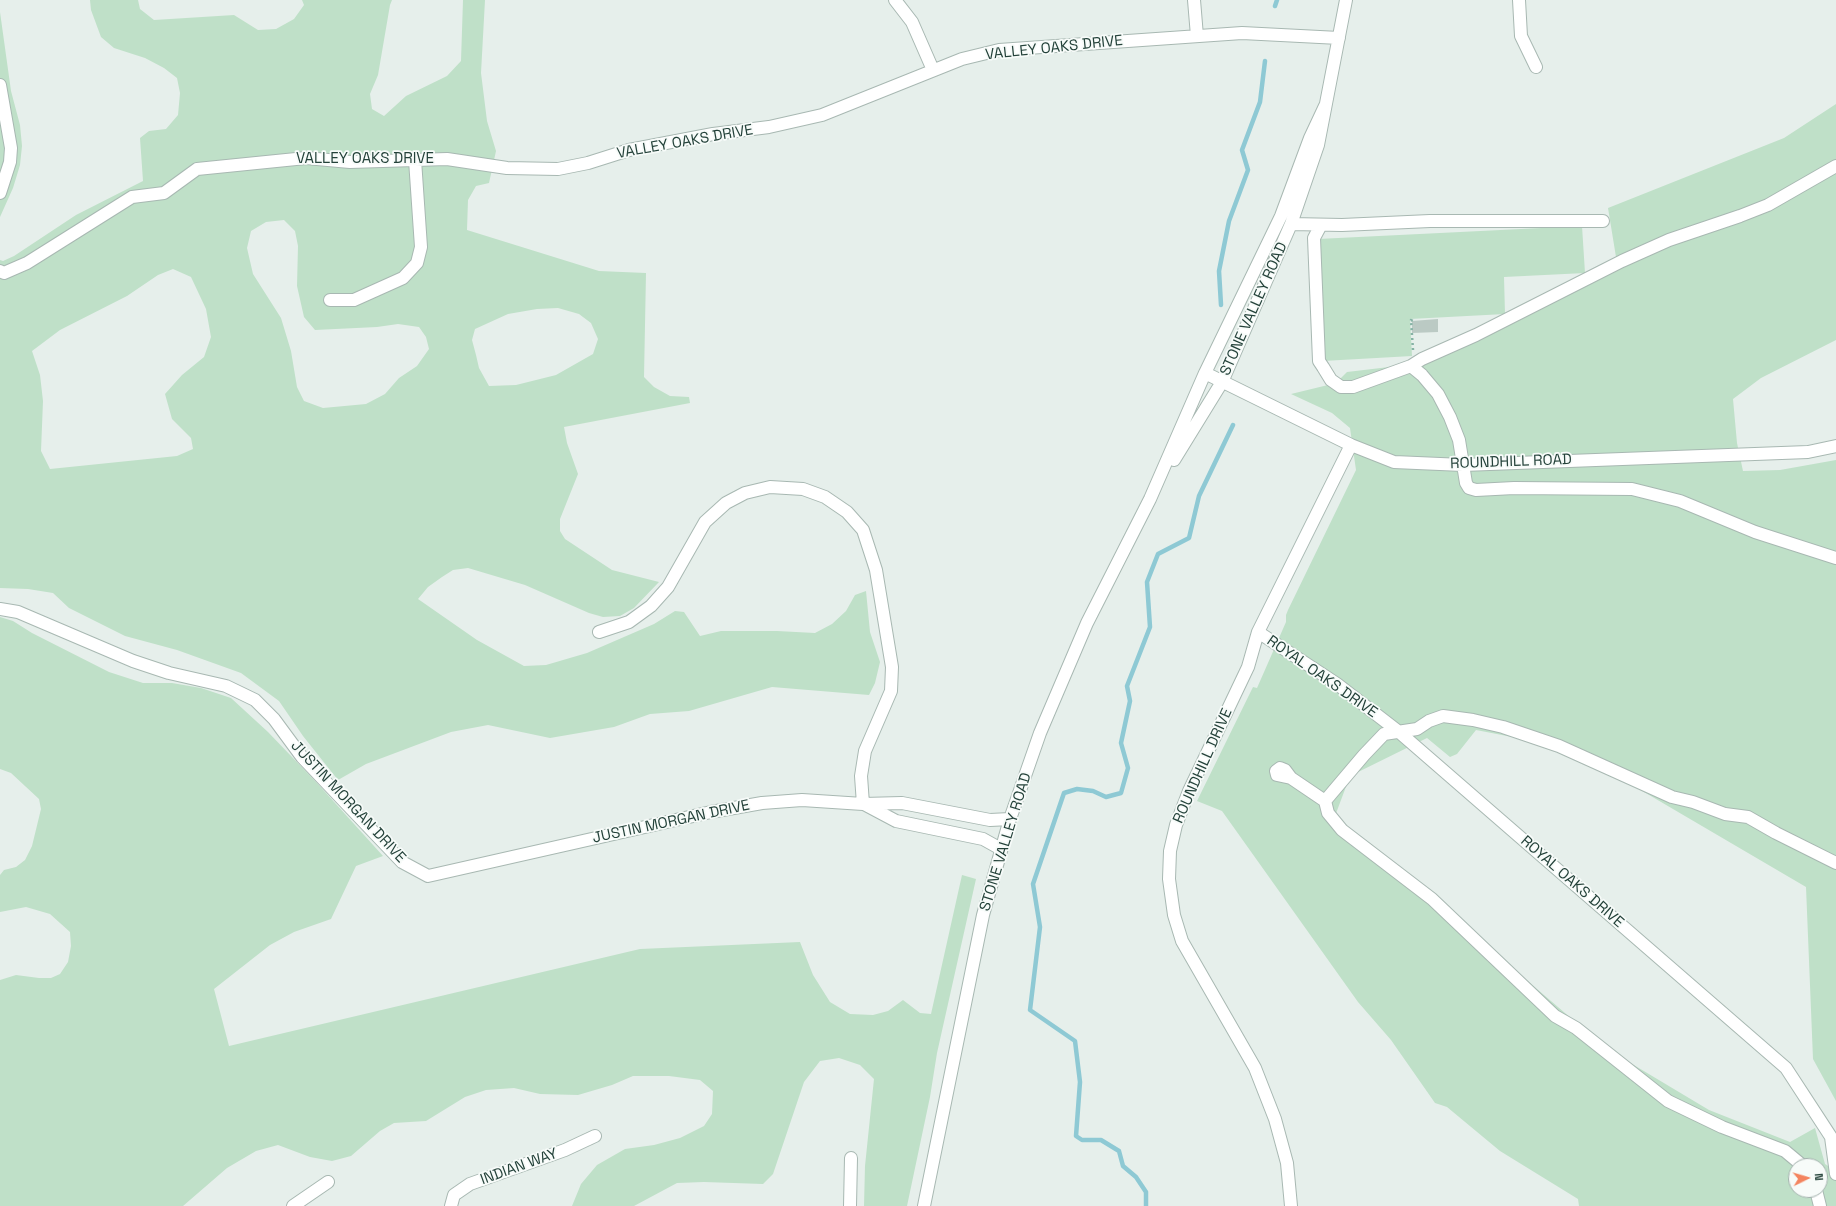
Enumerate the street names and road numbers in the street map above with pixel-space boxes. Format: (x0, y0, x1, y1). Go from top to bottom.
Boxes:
street label: VALLEY OAKS DRIVE (984, 32, 1124, 64)
street label: VALLEY OAKS DRIVE (615, 121, 755, 163)
street label: VALLEY OAKS DRIVE (296, 150, 434, 168)
street label: STONE VALLEY ROAD (1217, 240, 1291, 378)
street label: ROUNDHILL ROAD (1450, 451, 1572, 473)
street label: ROYAL OAKS DRIVE (1263, 632, 1381, 722)
street label: ROUNDHILL DRIVE (1170, 706, 1236, 826)
street label: JUSTIN MORGAN DRIVE (287, 737, 409, 867)
street label: STONE VALLEY ROAD (976, 771, 1036, 913)
street label: JUSTIN MORGAN DRIVE (591, 797, 751, 847)
street label: ROYAL OAKS DRIVE (1517, 832, 1627, 932)
street label: INDIAN WAY (478, 1145, 560, 1189)

